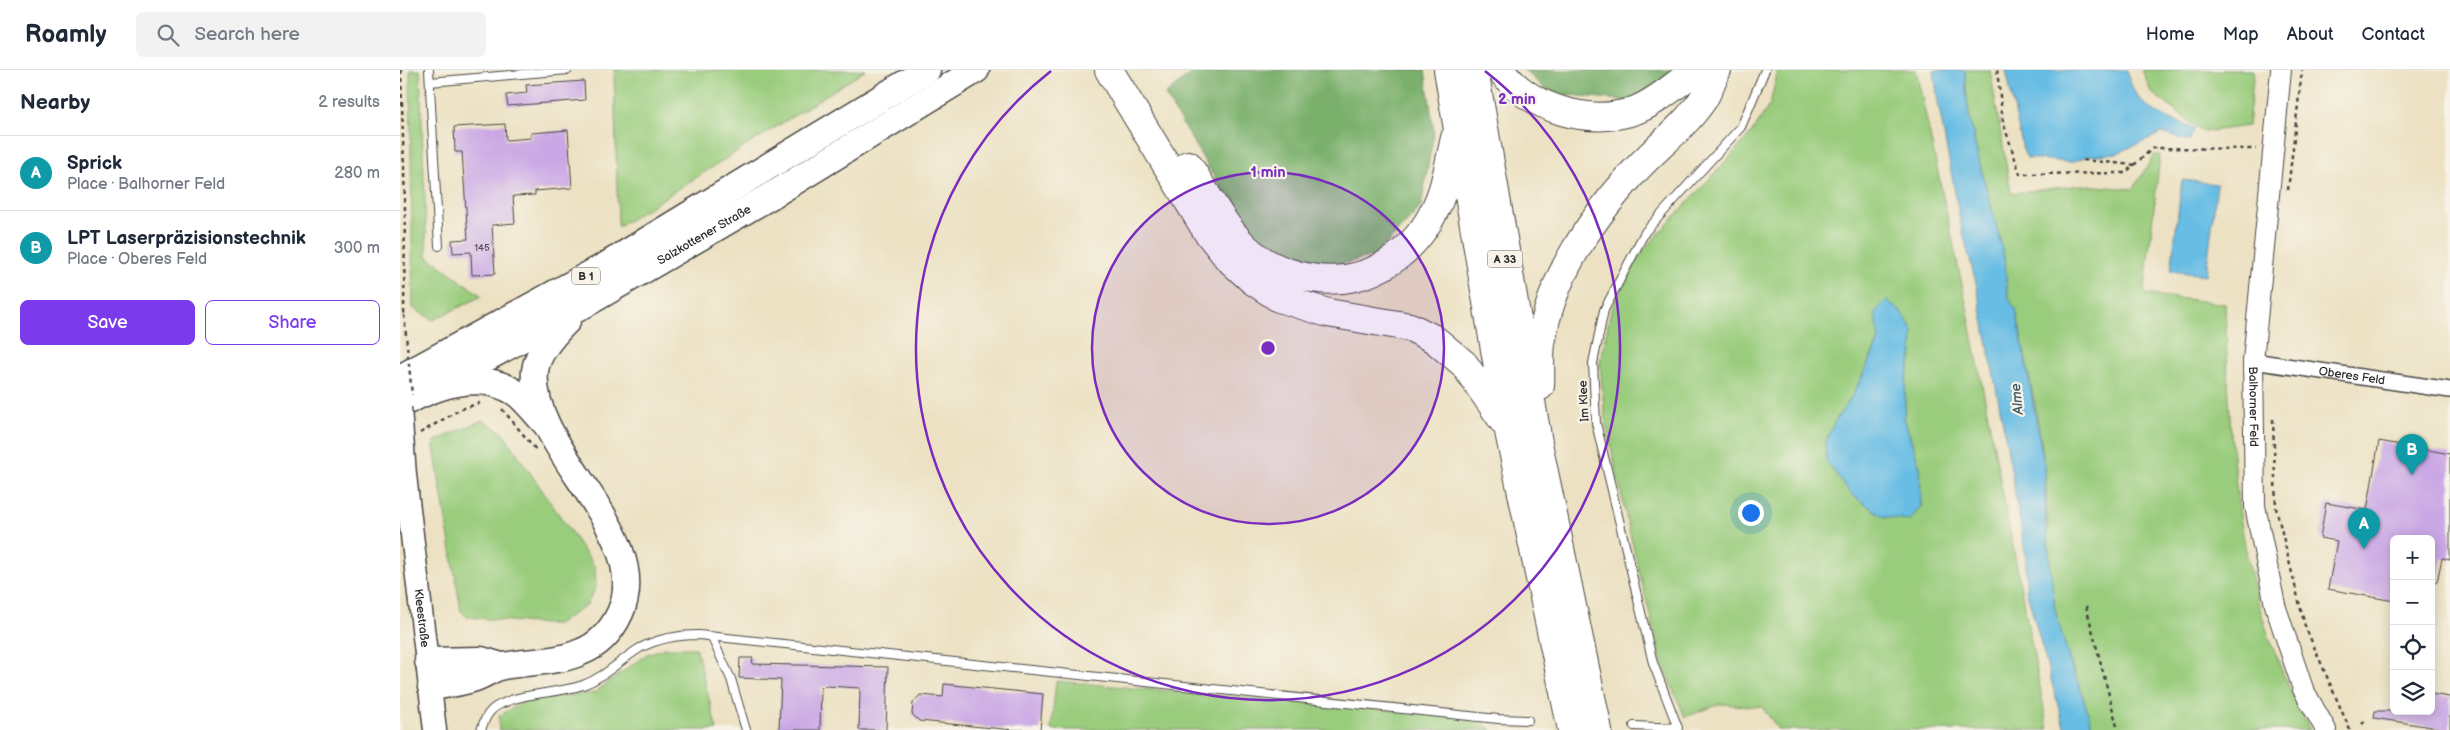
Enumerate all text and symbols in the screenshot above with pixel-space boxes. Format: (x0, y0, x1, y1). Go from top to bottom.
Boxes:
search box (136, 12, 486, 57)
text: Roamly (25, 20, 106, 49)
icon: search (154, 21, 182, 49)
text: Search here (194, 23, 300, 46)
text: Home (2146, 24, 2195, 45)
text: Map (2223, 24, 2259, 45)
text: About (2287, 24, 2334, 45)
text: Contact (2362, 24, 2425, 45)
text: Nearby (20, 90, 90, 115)
text: 2 min (1498, 90, 1536, 109)
text: 2 results (318, 93, 380, 112)
text: Sprick (67, 152, 122, 175)
text: 1 min (1250, 163, 1286, 182)
text: A (31, 164, 41, 183)
text: 280 m (334, 164, 380, 183)
text: Place · Balhorner Feld (67, 175, 225, 194)
street label: Salzkottener Straße (655, 202, 754, 268)
text: LPT Laserpräzisionstechnik (67, 227, 306, 250)
text: B (30, 239, 42, 258)
text: 300 m (334, 239, 380, 258)
house number: 145 (474, 242, 490, 254)
text: Place · Oberes Feld (67, 250, 207, 269)
road number: A 33 (1488, 250, 1522, 268)
road number: B 1 (572, 268, 600, 285)
button: Save (20, 300, 195, 345)
button: Share (205, 300, 380, 345)
centre of rings (1259, 339, 1277, 357)
street label: Oberes Feld (2318, 363, 2386, 388)
street label: Balhorner Feld (2246, 366, 2262, 447)
street label: Im Klee (1575, 380, 1593, 422)
water label: Alme (2007, 382, 2027, 417)
pin: B (2396, 434, 2428, 475)
your location (1738, 500, 1764, 526)
pin: A (2348, 508, 2380, 549)
map controls (2390, 535, 2435, 715)
button: + (2390, 535, 2435, 580)
button: − (2390, 580, 2435, 625)
street label: Kleestraße (411, 588, 433, 648)
button: locate (2390, 625, 2435, 670)
button: layers (2390, 670, 2435, 715)

